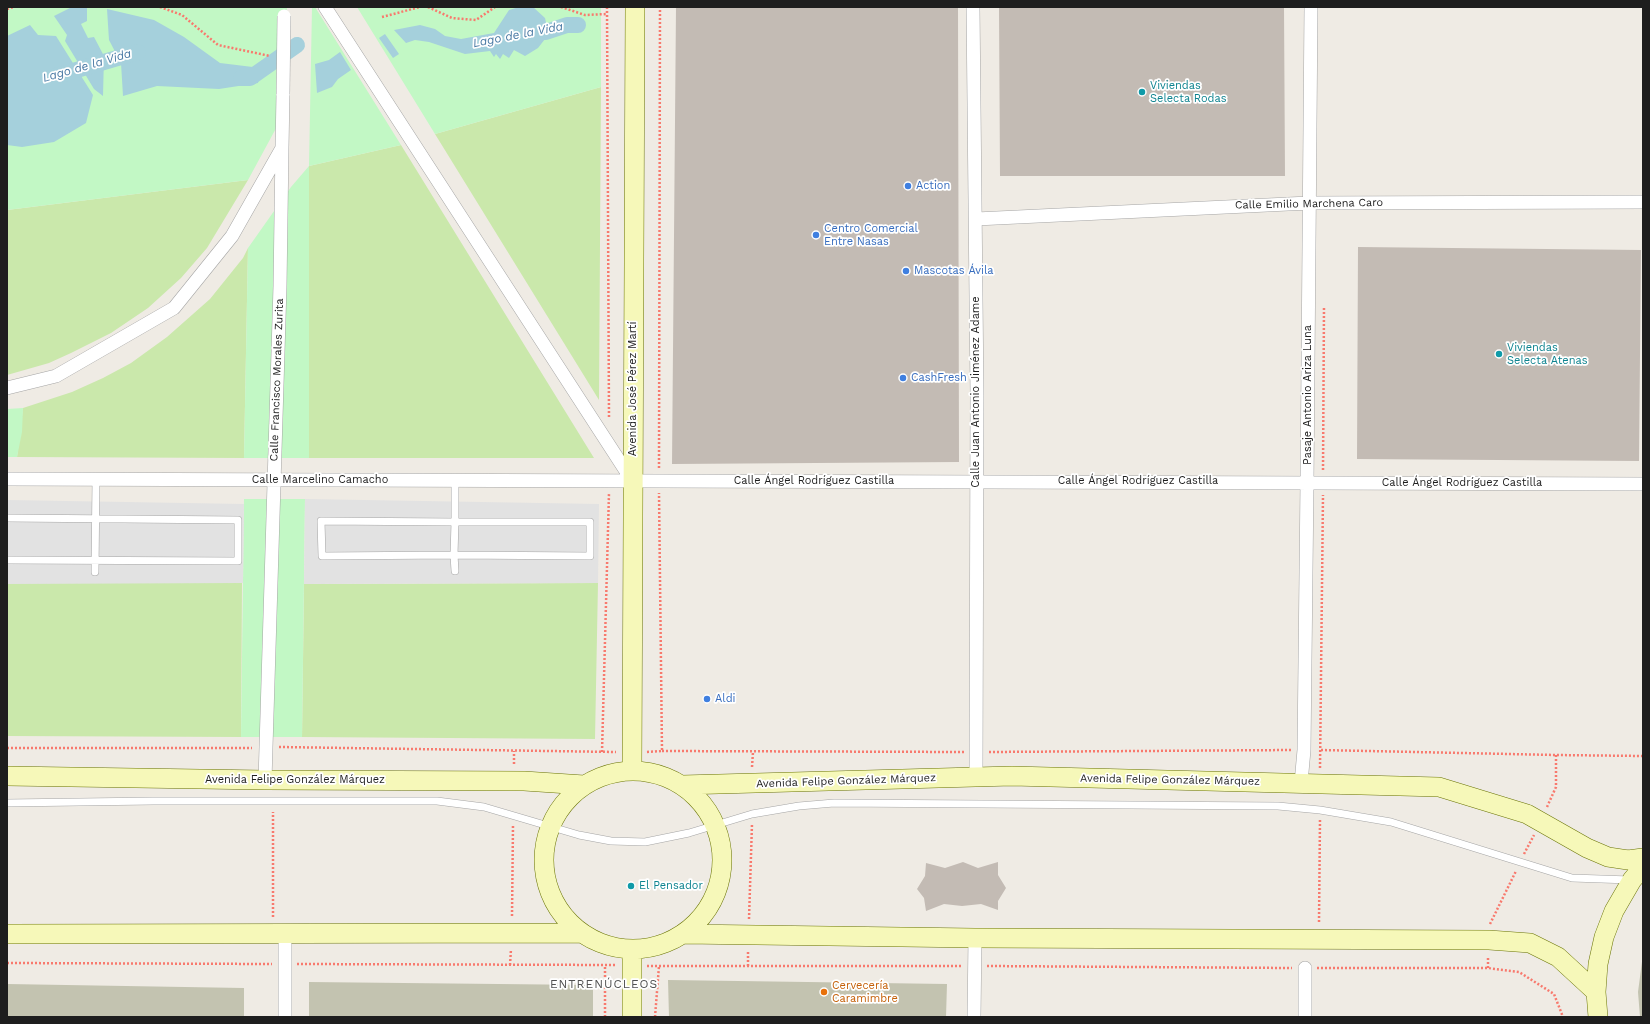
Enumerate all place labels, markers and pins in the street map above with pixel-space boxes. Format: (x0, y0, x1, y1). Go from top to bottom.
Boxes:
place label: Viviendas Selecta Rodas (1150, 79, 1227, 105)
marker: Viviendas Selecta Rodas (1137, 87, 1147, 97)
place label: Action (916, 179, 950, 193)
marker: Action (903, 181, 913, 191)
place label: Centro Comercial Entre Nasas (824, 222, 918, 248)
marker: Centro Comercial Entre Nasas (811, 230, 821, 240)
place label: Mascotas Ávila (914, 264, 994, 278)
marker: Mascotas Ávila (901, 266, 911, 276)
place label: Viviendas Selecta Atenas (1507, 341, 1588, 367)
marker: Viviendas Selecta Atenas (1494, 349, 1504, 359)
place label: CashFresh (911, 371, 967, 385)
marker: CashFresh (898, 373, 908, 383)
place label: Aldi (715, 692, 735, 706)
marker: Aldi (702, 694, 712, 704)
place label: El Pensador (639, 879, 703, 893)
marker: El Pensador (626, 881, 636, 891)
place label: Cervecería Caramimbre (832, 979, 898, 1005)
marker: Cervecería Caramimbre (819, 987, 829, 997)

